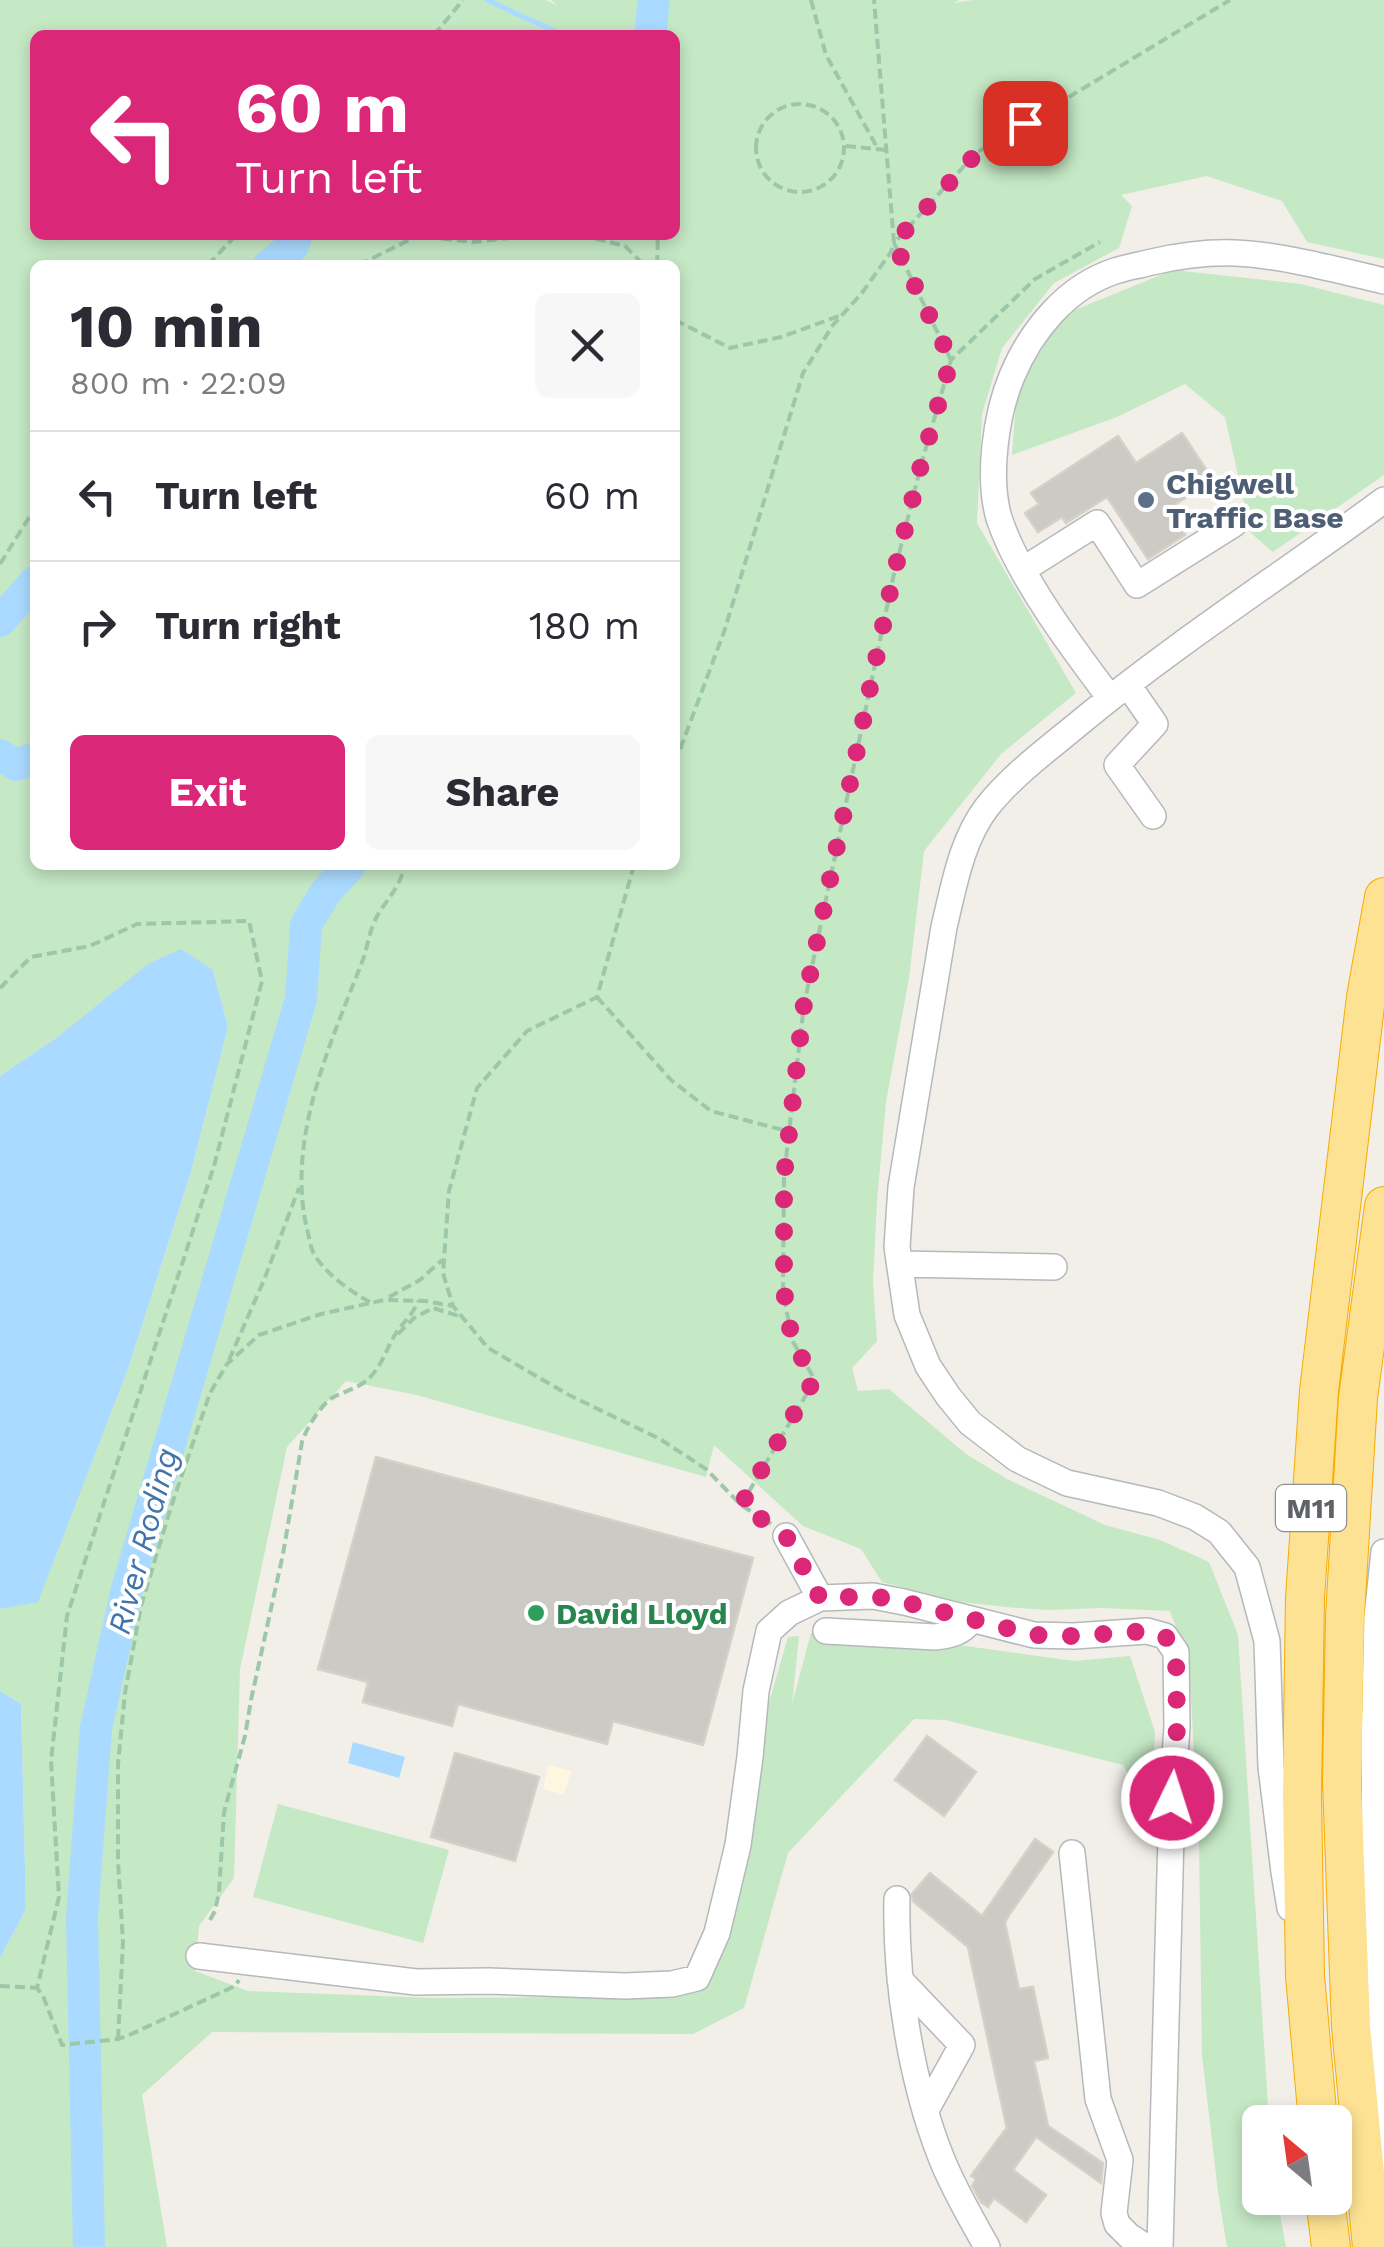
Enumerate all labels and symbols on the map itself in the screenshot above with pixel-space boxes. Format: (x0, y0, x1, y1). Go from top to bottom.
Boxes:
pin (983, 81, 1068, 166)
place label: Chigwell Traffic Base (1166, 466, 1344, 535)
marker: Chigwell Traffic Base (1135, 489, 1157, 511)
water label: River Roding (100, 1444, 186, 1638)
road number: M11 (1276, 1485, 1346, 1531)
place label: David Lloyd (556, 1596, 727, 1631)
marker: David Lloyd (525, 1602, 547, 1624)
position arrow (1120, 1746, 1224, 1850)
north arrow (1242, 2105, 1352, 2215)

